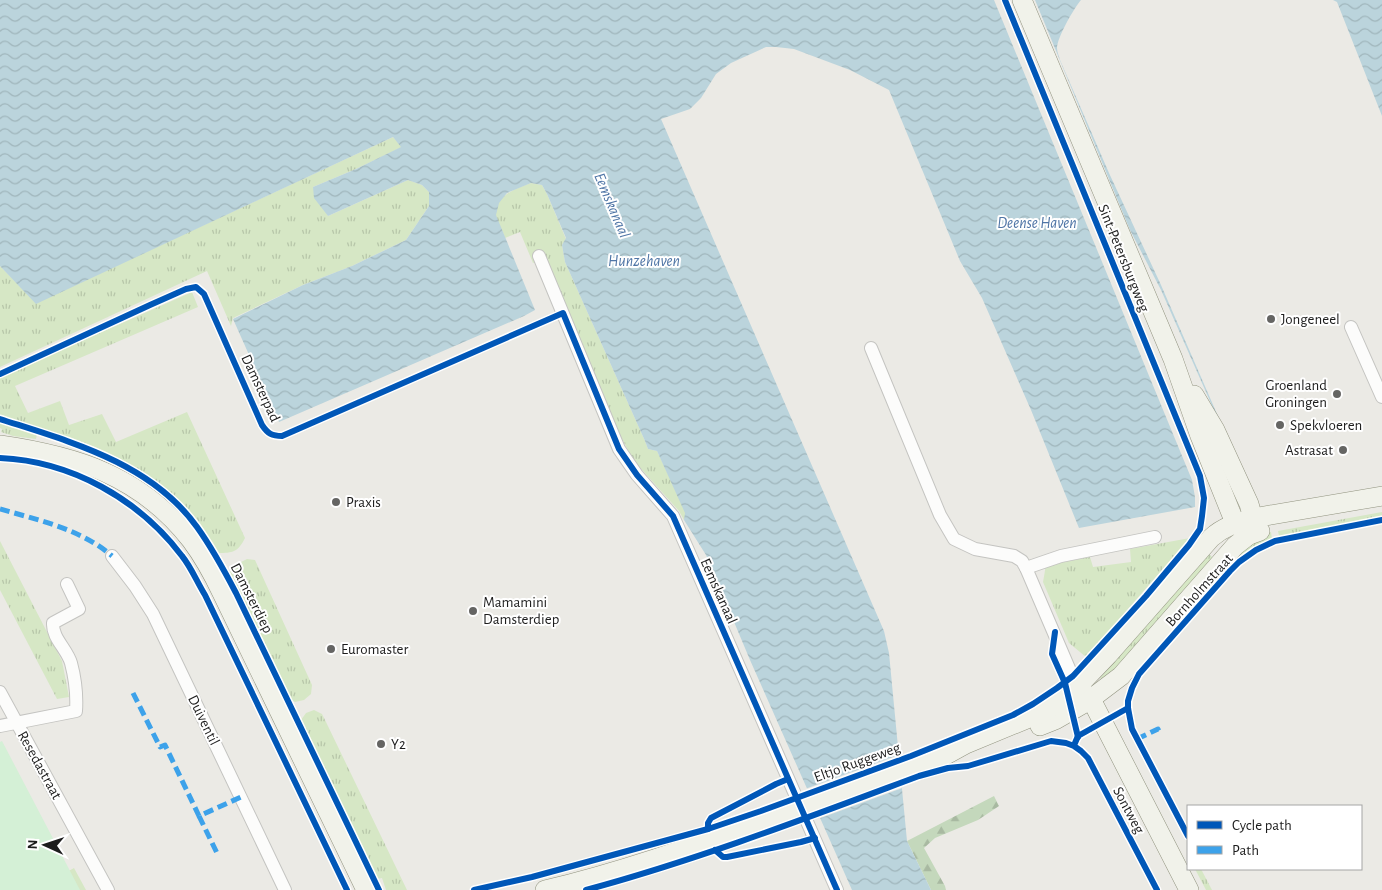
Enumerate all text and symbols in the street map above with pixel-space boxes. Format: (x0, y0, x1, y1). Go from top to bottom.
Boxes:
water label: Eemskanaal (591, 170, 633, 240)
street label: Sint-Petersburgweg (1095, 202, 1152, 315)
water label: Deense Haven (997, 215, 1077, 231)
water label: Hunzehaven (608, 253, 680, 269)
place label: Jongeneel (1281, 312, 1340, 327)
marker: Jongeneel (1265, 313, 1277, 325)
street label: Damsterpad (238, 352, 283, 425)
place label: Groenland Groningen (1265, 378, 1327, 410)
marker: Groenland Groningen (1331, 388, 1343, 400)
place label: Spekvloeren (1290, 418, 1362, 433)
marker: Spekvloeren (1274, 419, 1286, 431)
place label: Astrasat (1285, 443, 1333, 458)
marker: Astrasat (1337, 444, 1349, 456)
place label: Praxis (346, 495, 381, 510)
marker: Praxis (330, 496, 342, 508)
street label: Bornholmstraat (1163, 551, 1236, 630)
street label: Eemskanaal (697, 556, 740, 626)
street label: Damsterdiep (228, 561, 276, 636)
place label: Mamamini Damsterdiep (483, 595, 559, 627)
marker: Mamamini Damsterdiep (467, 605, 479, 617)
place label: Euromaster (341, 642, 408, 657)
marker: Euromaster (325, 643, 337, 655)
street label: Duiventil (185, 693, 222, 748)
street label: Resedastraat (15, 729, 65, 802)
place label: Y2 (391, 737, 406, 752)
marker: Y2 (375, 738, 387, 750)
street label: Eltjo Ruggeweg (812, 740, 903, 785)
street label: Sontweg (1110, 784, 1147, 837)
legend (1187, 805, 1362, 870)
text: Cycle path (1232, 818, 1292, 833)
north arrow (20, 820, 70, 870)
text: N (26, 839, 40, 850)
text: Path (1232, 843, 1259, 858)

